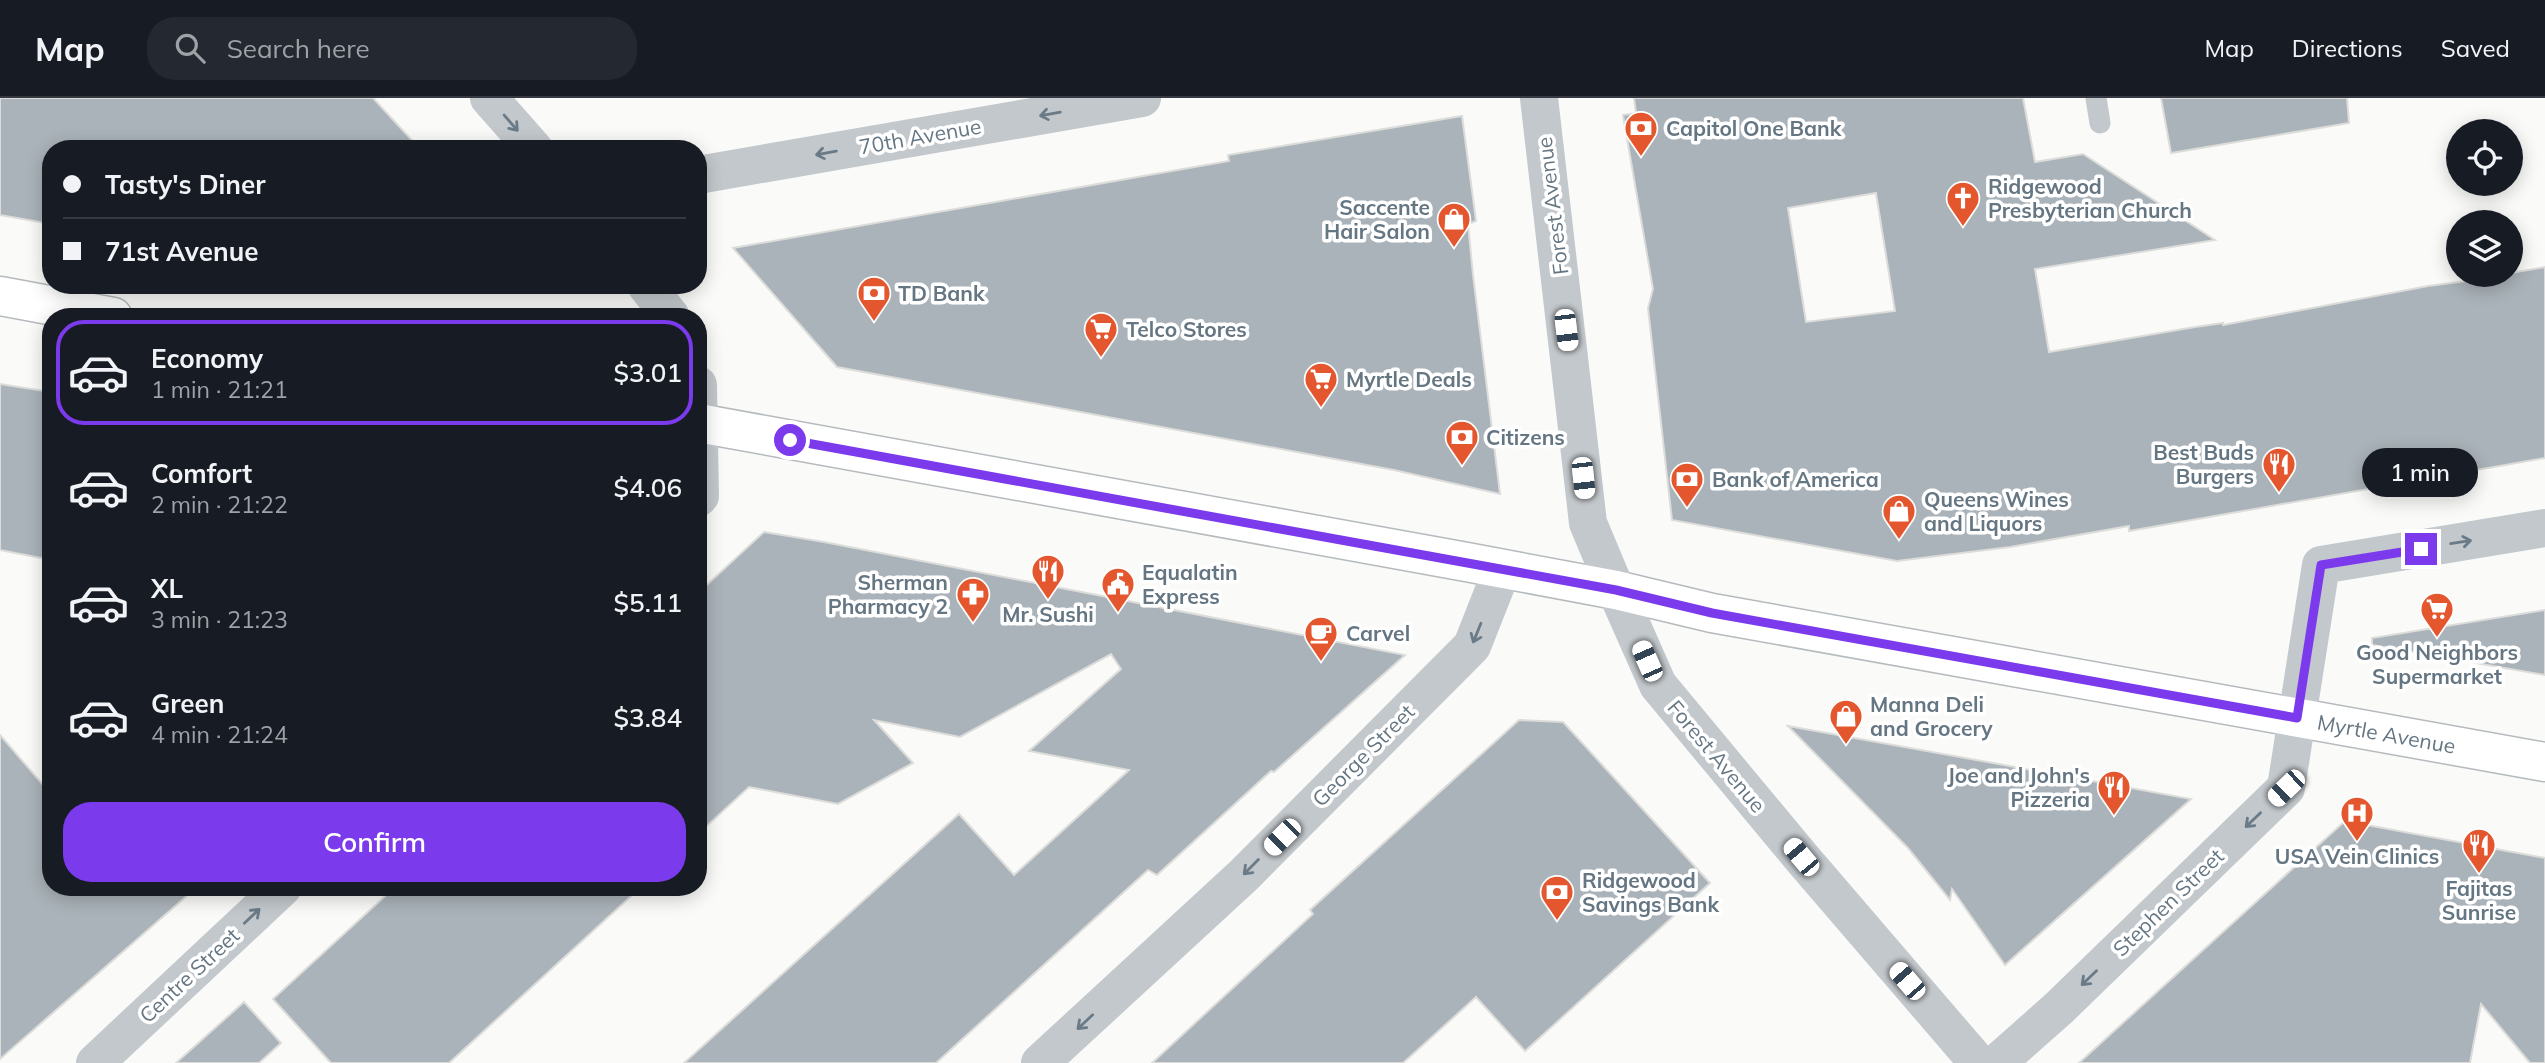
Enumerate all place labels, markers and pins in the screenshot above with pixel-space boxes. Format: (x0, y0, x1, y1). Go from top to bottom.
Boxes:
bank icon: Capitol One Bank (1622, 109, 1660, 158)
place label: Capitol One Bank (1666, 115, 1842, 141)
place label: Ridgewood Presbyterian Church (1988, 173, 2192, 223)
church icon: Ridgewood Presbyterian Church (1944, 179, 1982, 228)
place label: Saccente Hair Salon (1324, 194, 1430, 244)
shop icon: Saccente Hair Salon (1435, 200, 1473, 249)
bank icon: TD Bank (855, 274, 893, 323)
place label: TD Bank (898, 280, 985, 306)
supermarket icon: Telco Stores (1082, 310, 1120, 359)
place label: Telco Stores (1126, 316, 1247, 342)
supermarket icon: Myrtle Deals (1302, 360, 1340, 409)
place label: Myrtle Deals (1346, 366, 1472, 392)
bank icon: Citizens (1443, 418, 1481, 467)
place label: Citizens (1486, 424, 1565, 450)
place label: Best Buds Burgers (2153, 439, 2254, 489)
restaurant icon: Best Buds Burgers (2260, 445, 2298, 494)
bank icon: Bank of America (1668, 460, 1706, 509)
place label: Bank of America (1712, 466, 1879, 492)
place label: Queens Wines and Liquors (1924, 486, 2069, 536)
shop icon: Queens Wines and Liquors (1880, 492, 1918, 541)
restaurant icon: Mr. Sushi (1029, 552, 1067, 601)
place label: Equalatin Express (1142, 559, 1238, 609)
public building icon: Equalatin Express (1099, 565, 1137, 614)
place label: Sherman Pharmacy 2 (828, 569, 948, 619)
pharmacy icon: Sherman Pharmacy 2 (954, 575, 992, 624)
supermarket icon: Good Neighbors Supermarket (2418, 590, 2456, 639)
place label: Mr. Sushi (1002, 601, 1094, 627)
cafe icon: Carvel (1302, 614, 1340, 663)
place label: Carvel (1346, 620, 1410, 646)
place label: Good Neighbors Supermarket (2356, 639, 2518, 689)
place label: Manna Deli and Grocery (1870, 691, 1993, 741)
shop icon: Manna Deli and Grocery (1827, 697, 1865, 746)
place label: Joe and John's Pizzeria (1947, 762, 2090, 812)
restaurant icon: Joe and John's Pizzeria (2095, 768, 2133, 817)
hospital icon: USA Vein Clinics (2338, 794, 2376, 843)
restaurant icon: Fajitas Sunrise (2460, 826, 2498, 875)
place label: USA Vein Clinics (2275, 843, 2439, 869)
place label: Ridgewood Savings Bank (1582, 867, 1720, 917)
bank icon: Ridgewood Savings Bank (1538, 873, 1576, 922)
place label: Fajitas Sunrise (2442, 875, 2516, 925)

